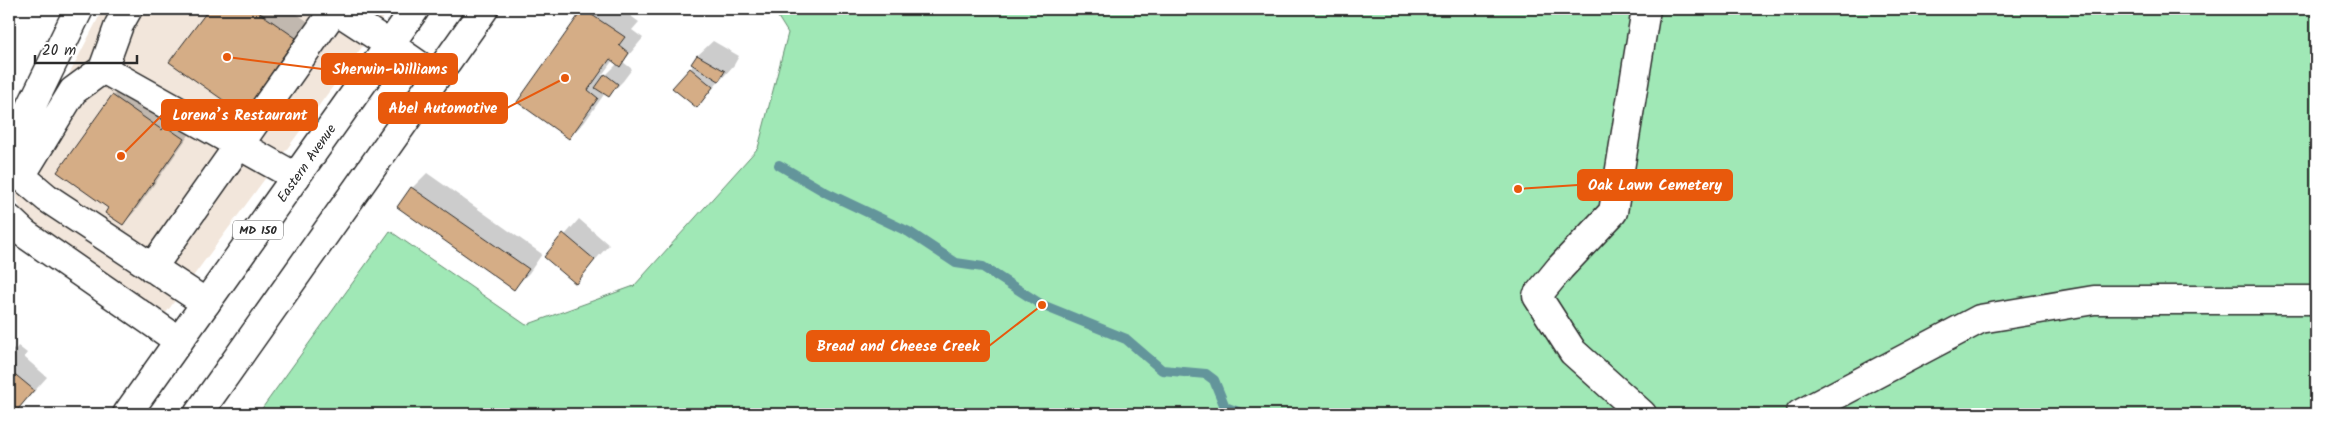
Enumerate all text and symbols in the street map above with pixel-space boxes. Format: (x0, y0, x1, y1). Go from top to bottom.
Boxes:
scale bar (35, 32, 138, 64)
text: 20 m (42, 39, 76, 63)
callout: Sherwin-Williams (322, 54, 457, 84)
text: Sherwin-Williams (333, 58, 447, 82)
callout: Abel Automotive (379, 93, 507, 123)
text: Abel Automotive (389, 97, 498, 121)
callout: Lorena’s Restaurant (162, 100, 317, 130)
text: Lorena’s Restaurant (172, 104, 308, 128)
street label: Eastern Avenue (272, 119, 342, 207)
callout: Oak Lawn Cemetery (1578, 170, 1732, 200)
text: Oak Lawn Cemetery (1588, 174, 1722, 198)
road number: MD 150 (233, 220, 283, 240)
callout: Bread and Cheese Creek (807, 331, 989, 361)
text: Bread and Cheese Creek (817, 335, 980, 359)

